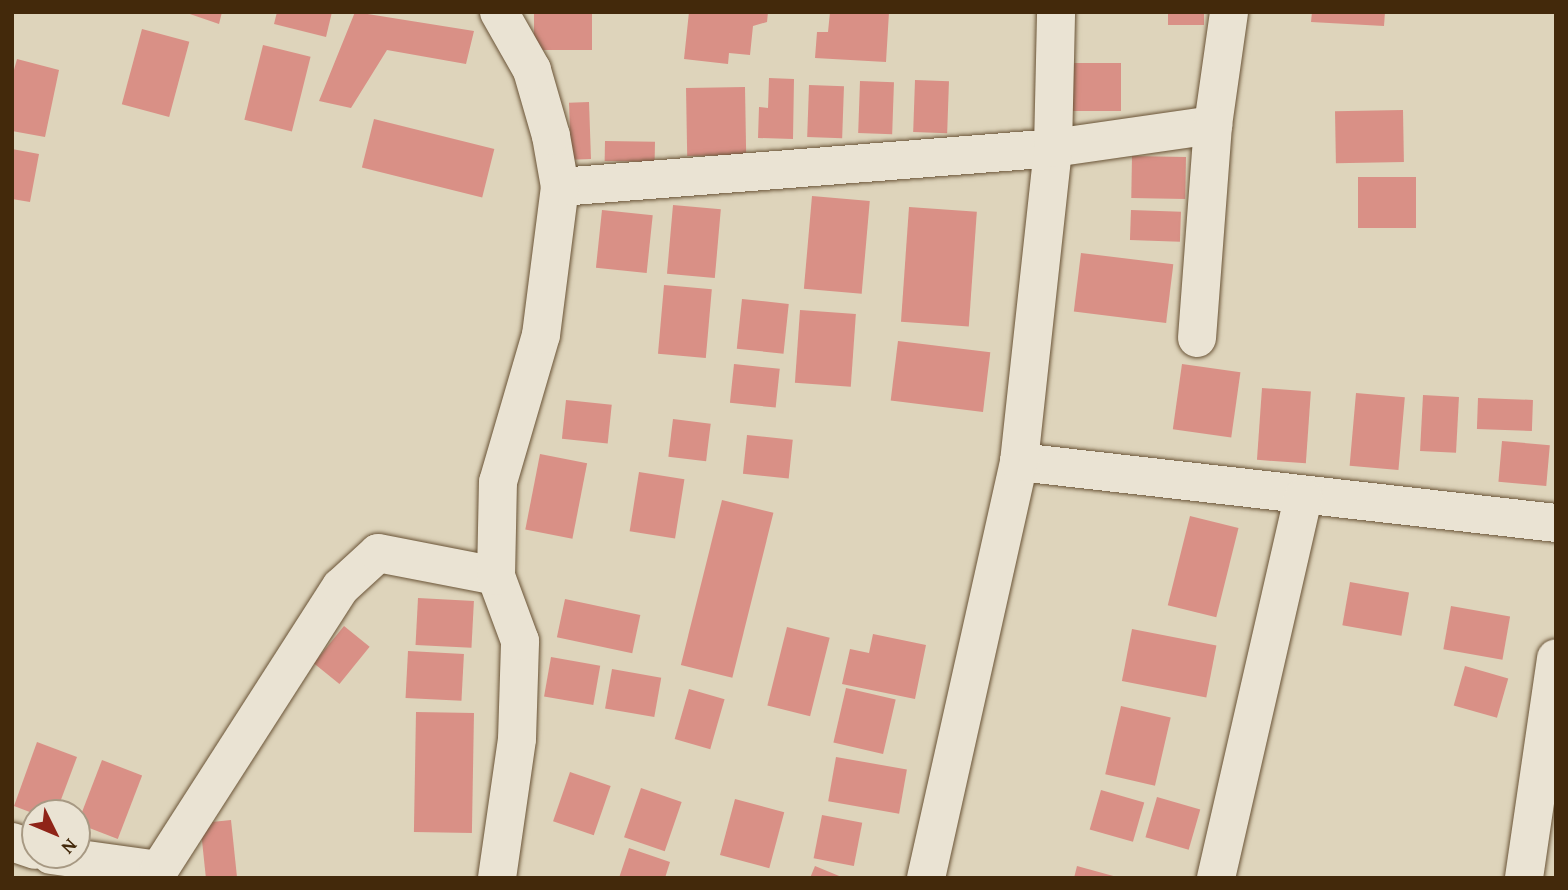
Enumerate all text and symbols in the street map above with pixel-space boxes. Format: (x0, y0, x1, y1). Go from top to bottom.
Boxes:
north arrow (21, 799, 91, 869)
text: N (55, 833, 84, 861)

